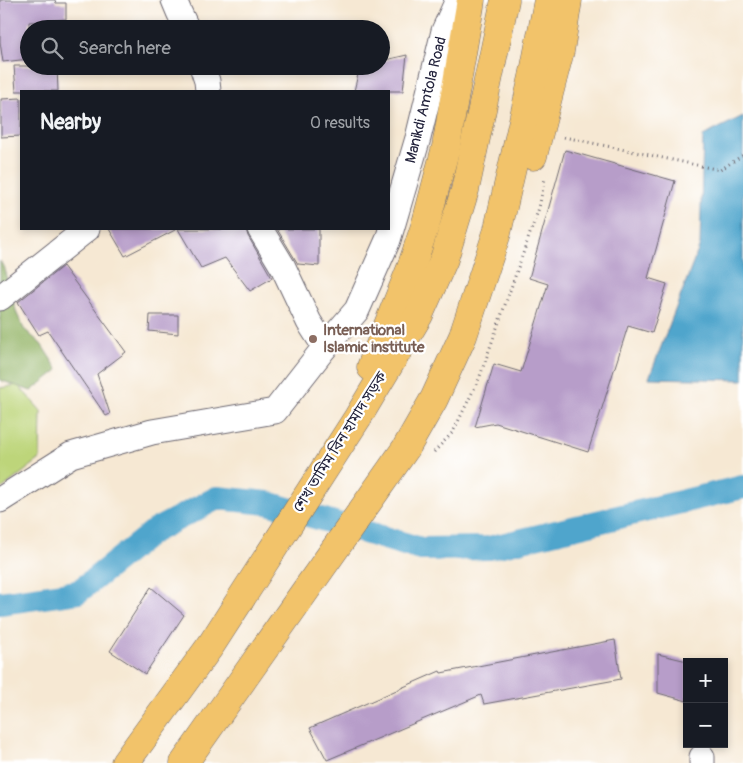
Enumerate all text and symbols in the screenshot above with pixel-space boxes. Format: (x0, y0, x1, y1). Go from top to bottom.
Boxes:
search box (20, 20, 390, 75)
icon: search (38, 34, 66, 62)
street label: Manikdi Amtola Road (401, 35, 451, 165)
text: Search here (78, 36, 171, 60)
text: Nearby (40, 109, 101, 136)
text: 0 results (310, 113, 370, 133)
place label: International Islamic institute (323, 321, 425, 357)
marker: International Islamic institute (307, 333, 319, 345)
street label: শেখ তামিম বিন হামাদ সড়ক (289, 367, 392, 516)
map controls (683, 658, 728, 748)
button: + (683, 658, 728, 703)
button: − (683, 703, 728, 748)

